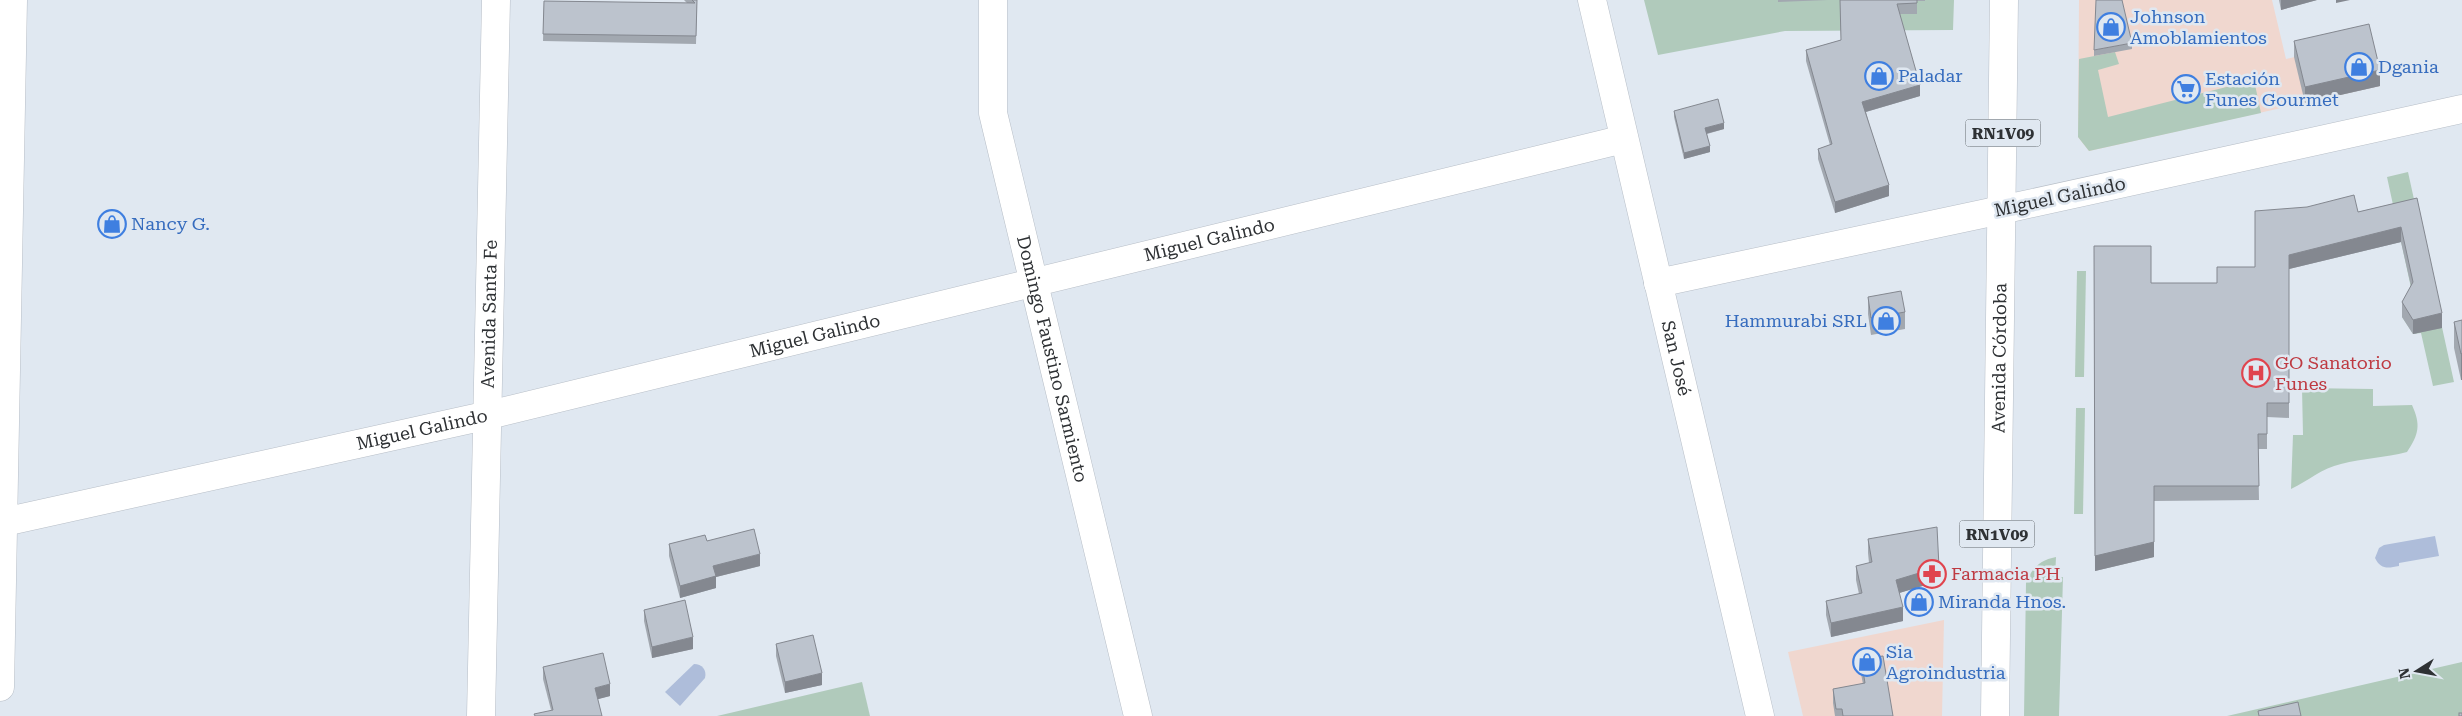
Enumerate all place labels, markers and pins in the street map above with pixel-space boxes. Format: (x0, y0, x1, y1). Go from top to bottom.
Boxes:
place label: Johnson Amoblamientos (2130, 6, 2267, 48)
shop icon: Johnson Amoblamientos (2096, 12, 2126, 42)
shop icon: Dgania (2344, 52, 2374, 82)
place label: Dgania (2378, 56, 2439, 77)
shop icon: Paladar (1864, 61, 1894, 91)
place label: Paladar (1898, 65, 1963, 86)
place label: Estación Funes Gourmet (2205, 68, 2339, 110)
supermarket icon: Estación Funes Gourmet (2171, 74, 2201, 104)
shop icon: Nancy G. (97, 209, 127, 239)
place label: Nancy G. (131, 213, 210, 234)
shop icon: Hammurabi SRL (1871, 306, 1901, 336)
place label: Hammurabi SRL (1725, 310, 1867, 331)
place label: GO Sanatorio Funes (2275, 352, 2392, 394)
hospital icon: GO Sanatorio Funes (2241, 358, 2271, 388)
pharmacy icon: Farmacia PH (1917, 559, 1947, 589)
place label: Farmacia PH (1951, 563, 2061, 584)
shop icon: Miranda Hnos. (1904, 587, 1934, 617)
place label: Miranda Hnos. (1938, 591, 2066, 612)
place label: Sia Agroindustria (1886, 641, 2006, 683)
shop icon: Sia Agroindustria (1852, 647, 1882, 677)

